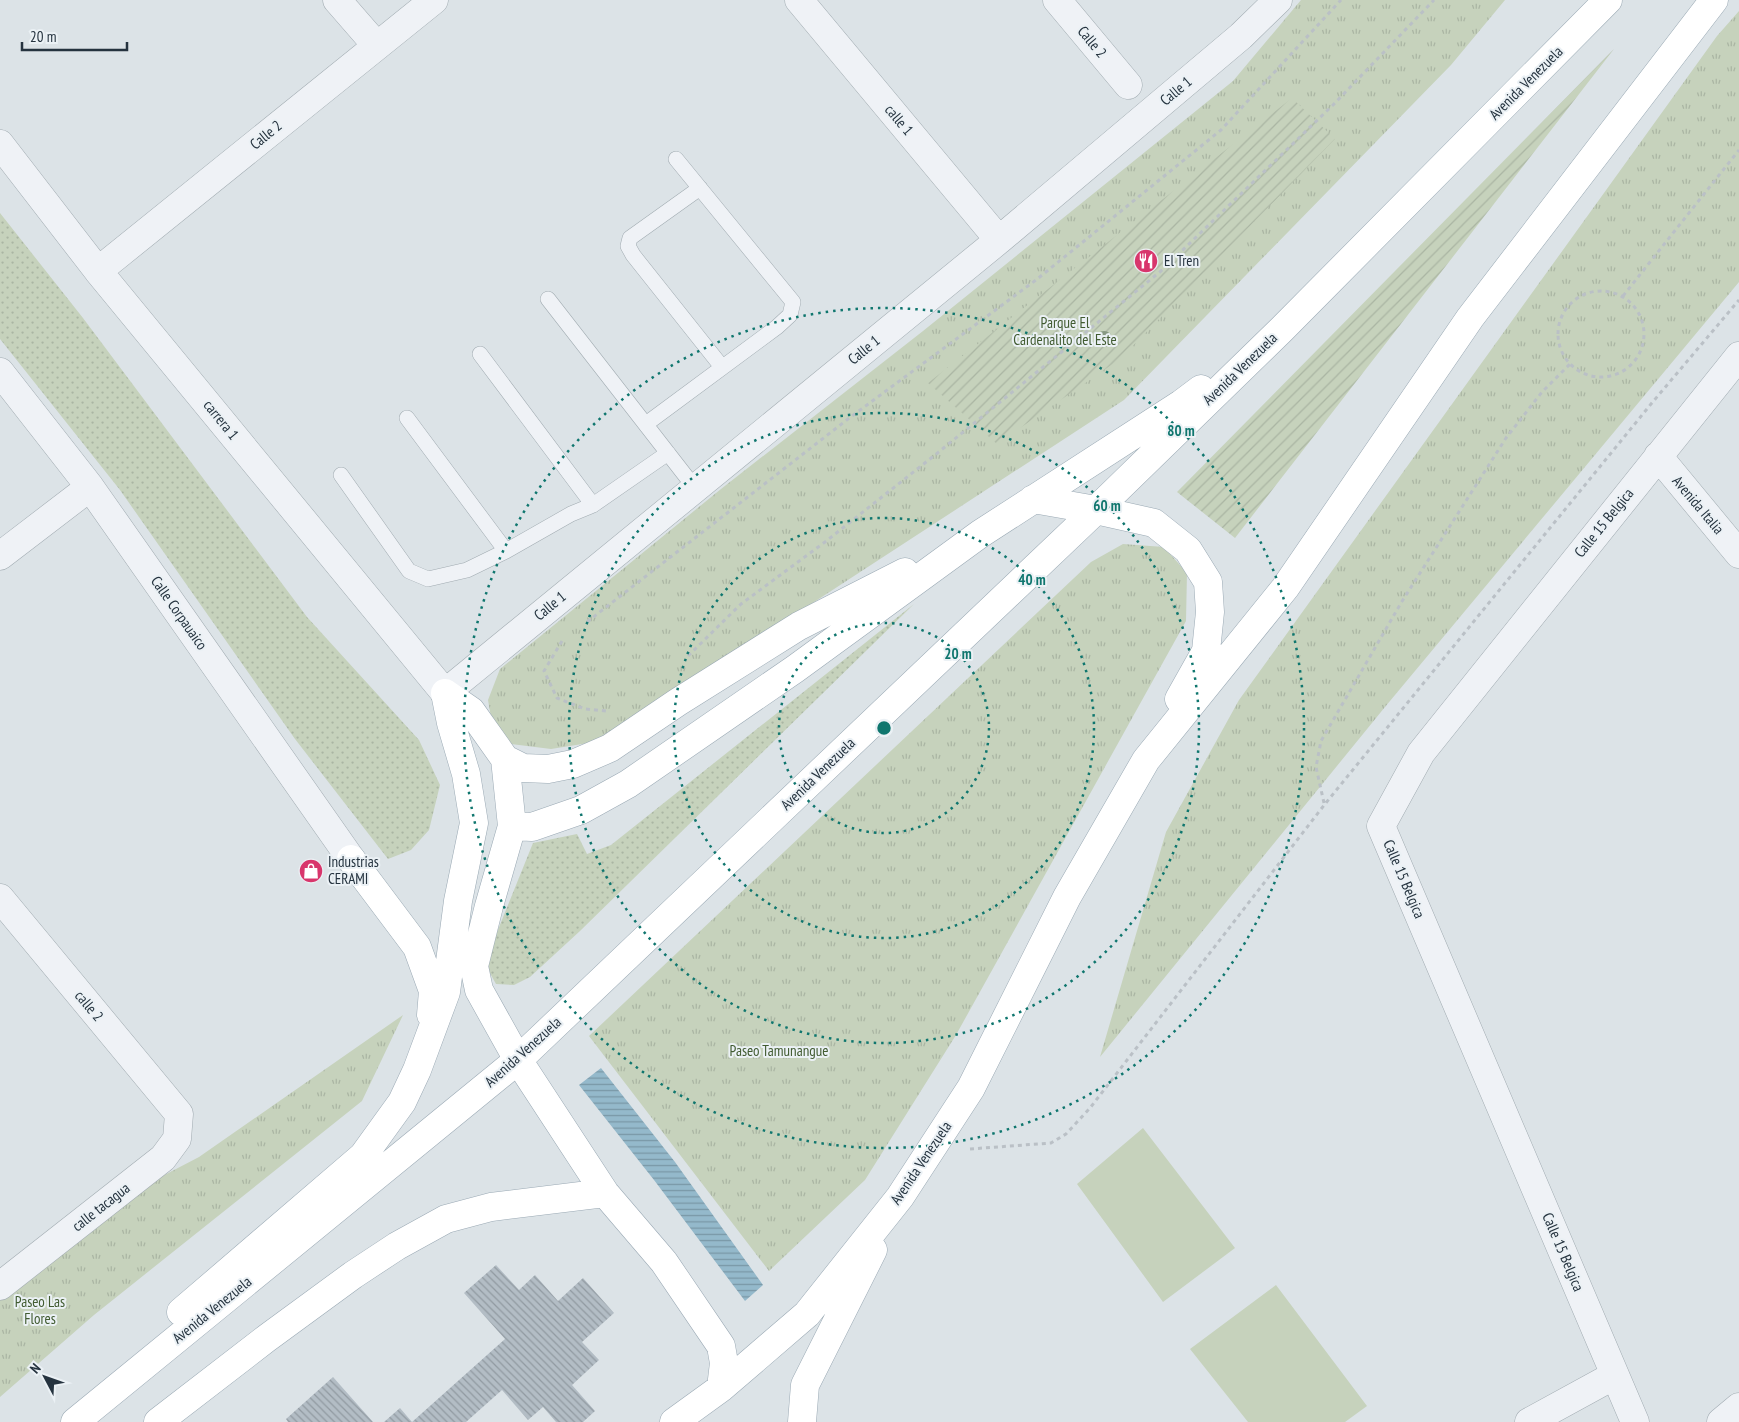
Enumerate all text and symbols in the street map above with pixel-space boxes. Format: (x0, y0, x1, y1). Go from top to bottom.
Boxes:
scale bar (22, 20, 128, 52)
street label: Calle 2 (1074, 22, 1111, 61)
text: 20 m (30, 27, 56, 46)
street label: Avenida Venezuela (1485, 42, 1566, 123)
street label: Calle 1 (1156, 72, 1195, 109)
street label: calle 1 (881, 100, 918, 139)
street label: Calle 2 (246, 116, 286, 153)
restaurant icon: El Tren (1133, 248, 1159, 274)
place label: El Tren (1164, 251, 1199, 270)
park label: Parque El Cardenalito del Este (1013, 313, 1117, 349)
street label: Avenida Venezuela (1198, 328, 1281, 409)
street label: Calle 1 (844, 331, 884, 368)
street label: carrera 1 (200, 396, 243, 443)
text: 80 m (1167, 421, 1195, 440)
street label: Avenida Italia (1668, 472, 1728, 538)
street label: Calle 15 Belgica (1570, 484, 1637, 561)
text: 60 m (1093, 496, 1121, 515)
text: 40 m (1018, 570, 1046, 589)
street label: Calle Corpauaico (147, 572, 212, 653)
street label: Calle 1 (530, 587, 570, 624)
text: 20 m (944, 644, 972, 663)
centre of rings (875, 719, 893, 737)
street label: Avenida Venezuela (776, 733, 859, 814)
street label: Calle 15 Belgica (1379, 837, 1430, 921)
place label: Industrias CERAMI (328, 852, 379, 888)
shop icon: Industrias CERAMI (298, 858, 324, 884)
street label: calle 2 (71, 986, 108, 1025)
street label: Avenida Venezuela (480, 1012, 565, 1091)
park label: Paseo Tamunangue (730, 1041, 828, 1060)
street label: Avenida Venezuela (886, 1117, 955, 1208)
street label: calle tacagua (68, 1178, 133, 1235)
street label: Calle 15 Belgica (1538, 1210, 1589, 1294)
street label: Avenida Venezuela (168, 1272, 255, 1347)
park label: Paseo Las Flores (15, 1292, 65, 1328)
north arrow (20, 1352, 70, 1402)
text: N (26, 1360, 44, 1377)

